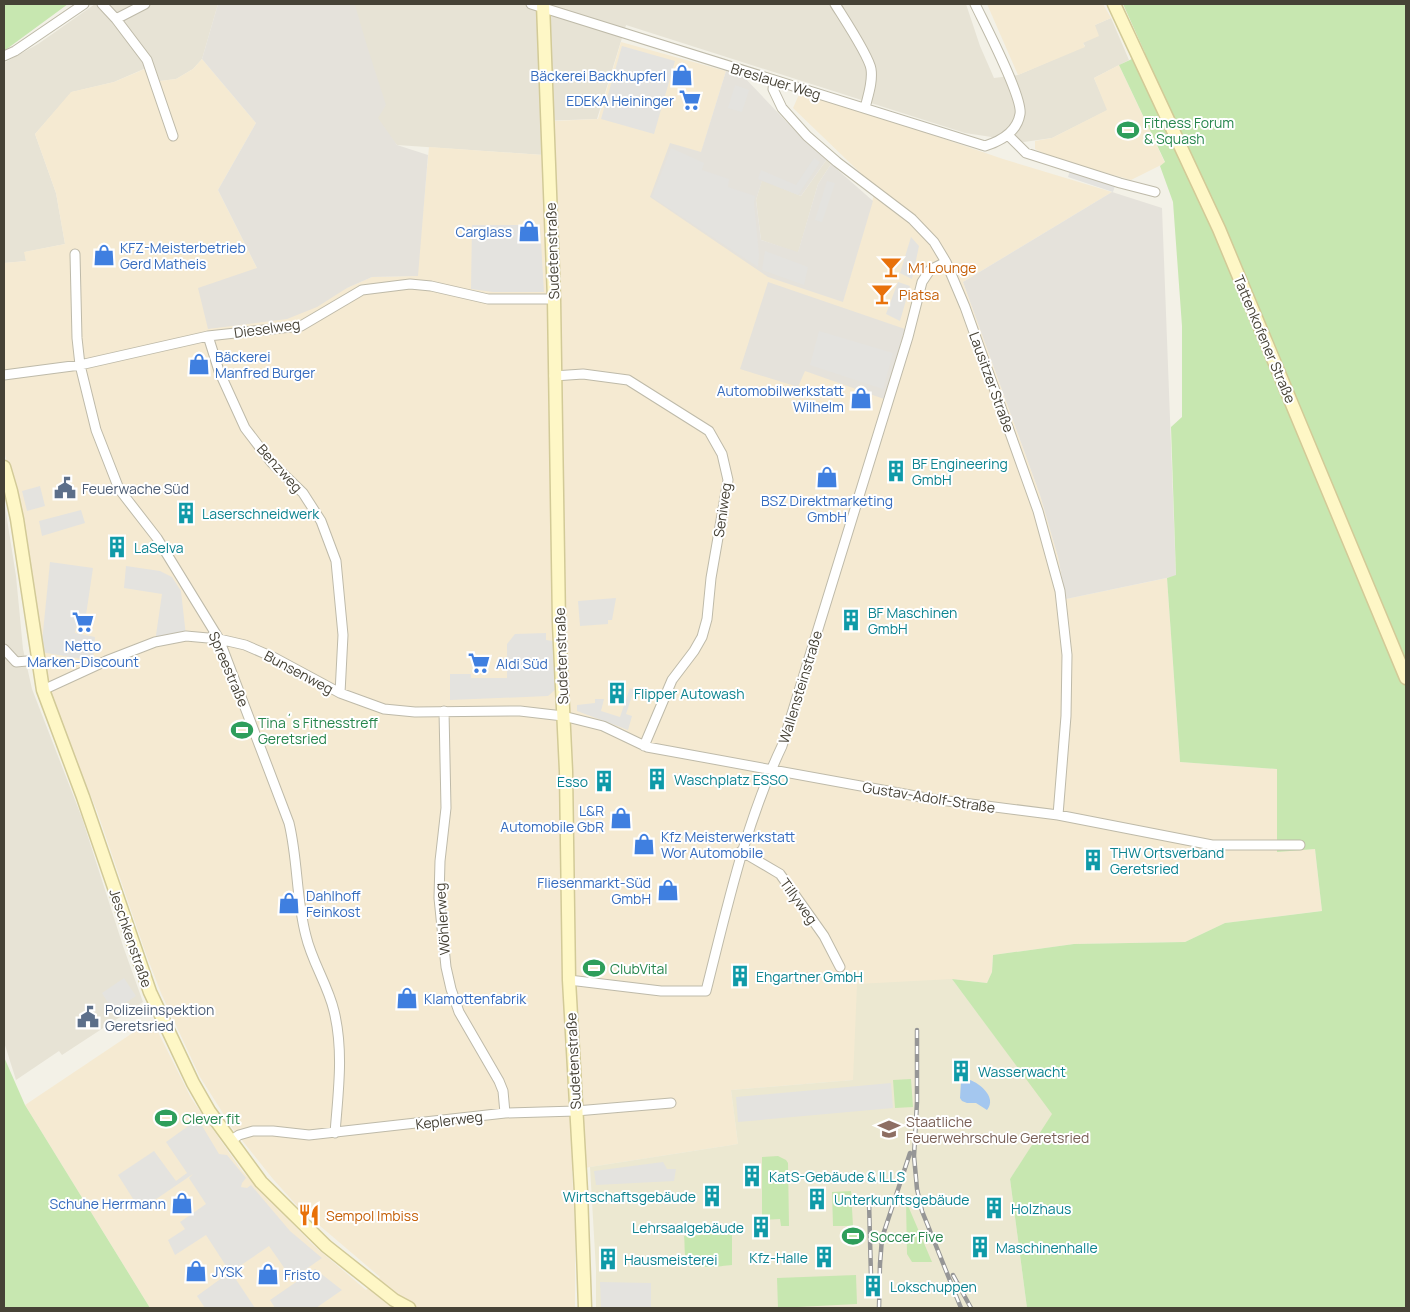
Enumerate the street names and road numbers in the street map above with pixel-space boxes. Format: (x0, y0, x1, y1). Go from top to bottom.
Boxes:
street label: Breslauer Weg (729, 58, 823, 104)
street label: Sudetenstraße (541, 202, 563, 300)
street label: Tattenkofener Straße (1229, 272, 1301, 406)
street label: Dieselweg (233, 314, 301, 342)
street label: Lausitzer Straße (965, 329, 1019, 435)
street label: Benzweg (253, 440, 307, 496)
street label: Seniweg (709, 481, 735, 539)
street label: Sudetenstraße (550, 607, 572, 705)
street label: Spreestraße (205, 628, 253, 710)
street label: Wallensteinstraße (774, 628, 826, 746)
street label: Bunsenweg (261, 646, 337, 698)
street label: Gustav-Adolf-Straße (861, 777, 997, 817)
street label: Tillyweg (776, 874, 822, 928)
street label: Wöhlerweg (430, 882, 454, 956)
street label: Jeschkenstraße (105, 886, 157, 990)
street label: Sudetenstraße (561, 1012, 585, 1110)
street label: Keplerweg (414, 1106, 484, 1134)

